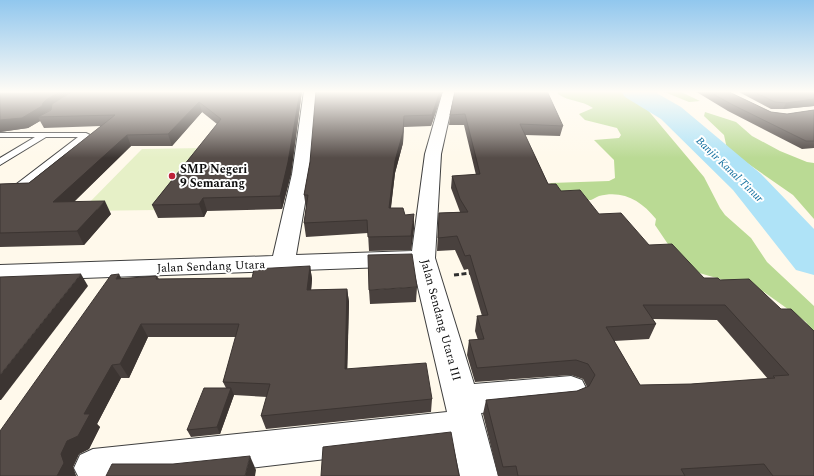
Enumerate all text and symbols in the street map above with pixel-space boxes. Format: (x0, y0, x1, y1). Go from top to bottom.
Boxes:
water label: Banjir Kanal Timur (692, 133, 768, 206)
place label: SMP Negeri 9 Semarang (180, 160, 247, 193)
marker: SMP Negeri 9 Semarang (167, 171, 177, 181)
street label: Jalan Sendang Utara (157, 255, 266, 278)
street label: Jalan Sendang Utara III (415, 257, 466, 383)

